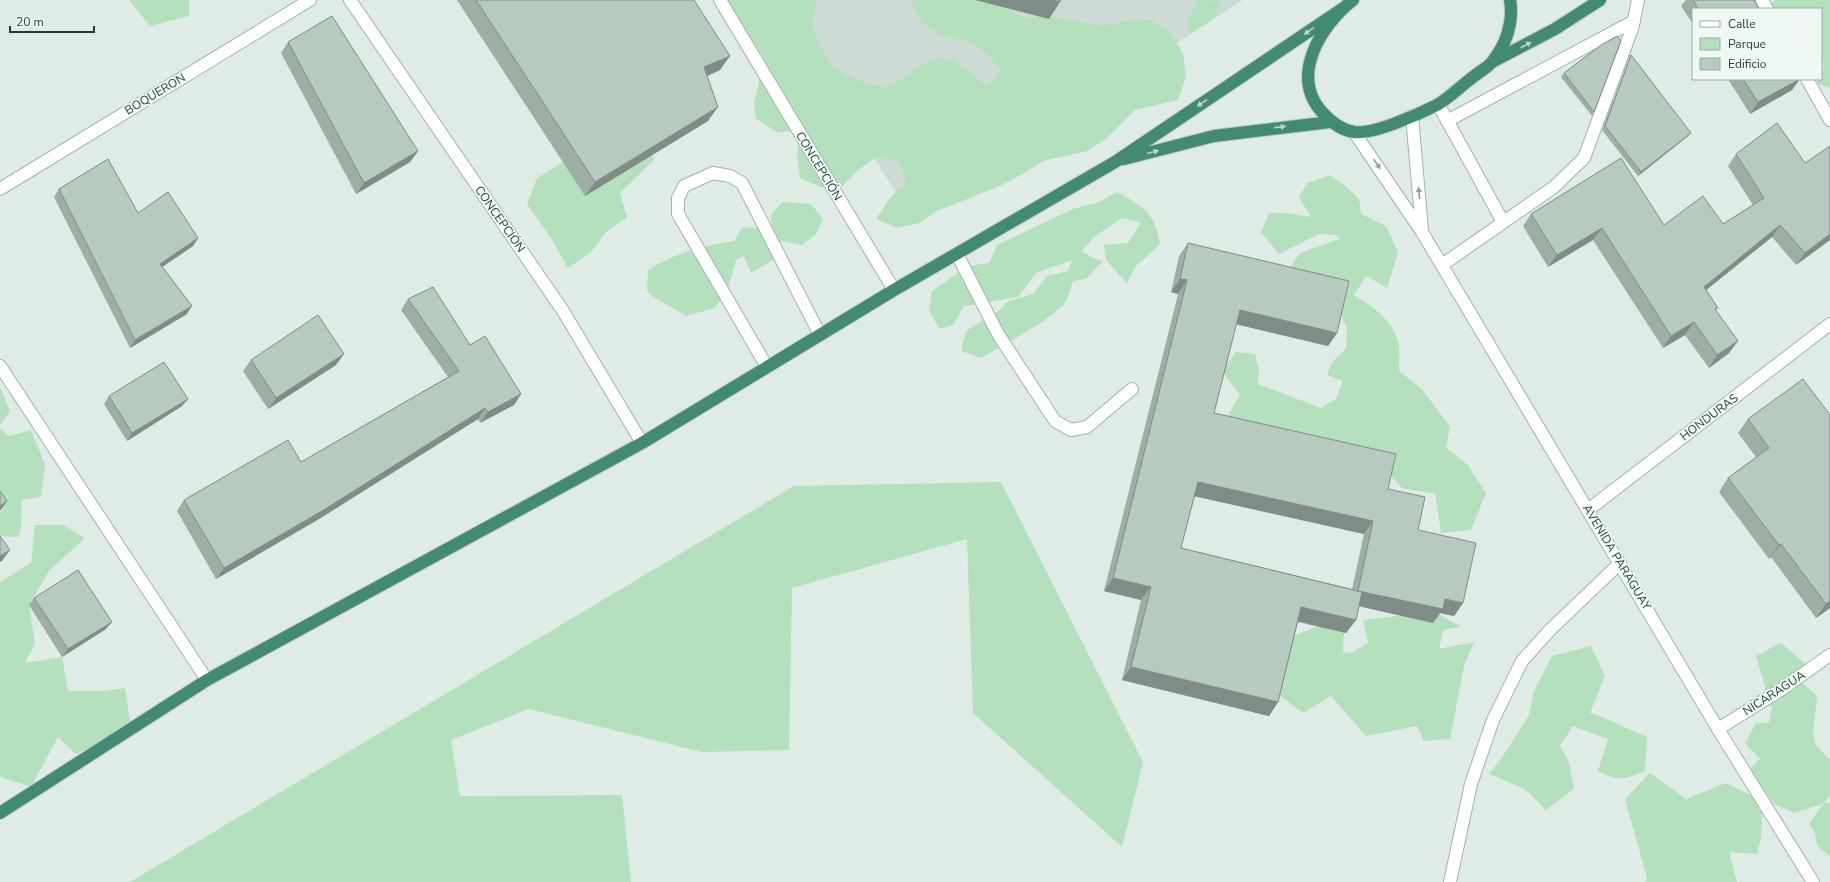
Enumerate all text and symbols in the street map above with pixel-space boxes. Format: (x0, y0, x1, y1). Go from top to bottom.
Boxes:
scale bar (10, 8, 94, 34)
legend (1692, 8, 1822, 80)
text: 20 m (16, 14, 44, 30)
text: Calle (1728, 16, 1756, 32)
one-way arrow (1304, 27, 1315, 35)
text: Parque (1728, 36, 1766, 52)
one-way arrow (1520, 41, 1531, 48)
text: Edificio (1728, 56, 1767, 72)
street label: BOQUERON (122, 70, 188, 118)
one-way arrow (1196, 99, 1207, 107)
one-way arrow (1274, 123, 1286, 130)
street label: CONCEPCIÓN (792, 129, 846, 203)
one-way arrow (1147, 149, 1159, 155)
one-way arrow (1373, 159, 1380, 170)
street label: CONCEPCIÓN (471, 183, 529, 255)
one-way arrow (1416, 187, 1422, 199)
street label: HONDURAS (1677, 390, 1741, 444)
street label: AVENIDA PARAGUAY (1579, 501, 1655, 613)
street label: NICARAGUA (1740, 667, 1808, 719)

